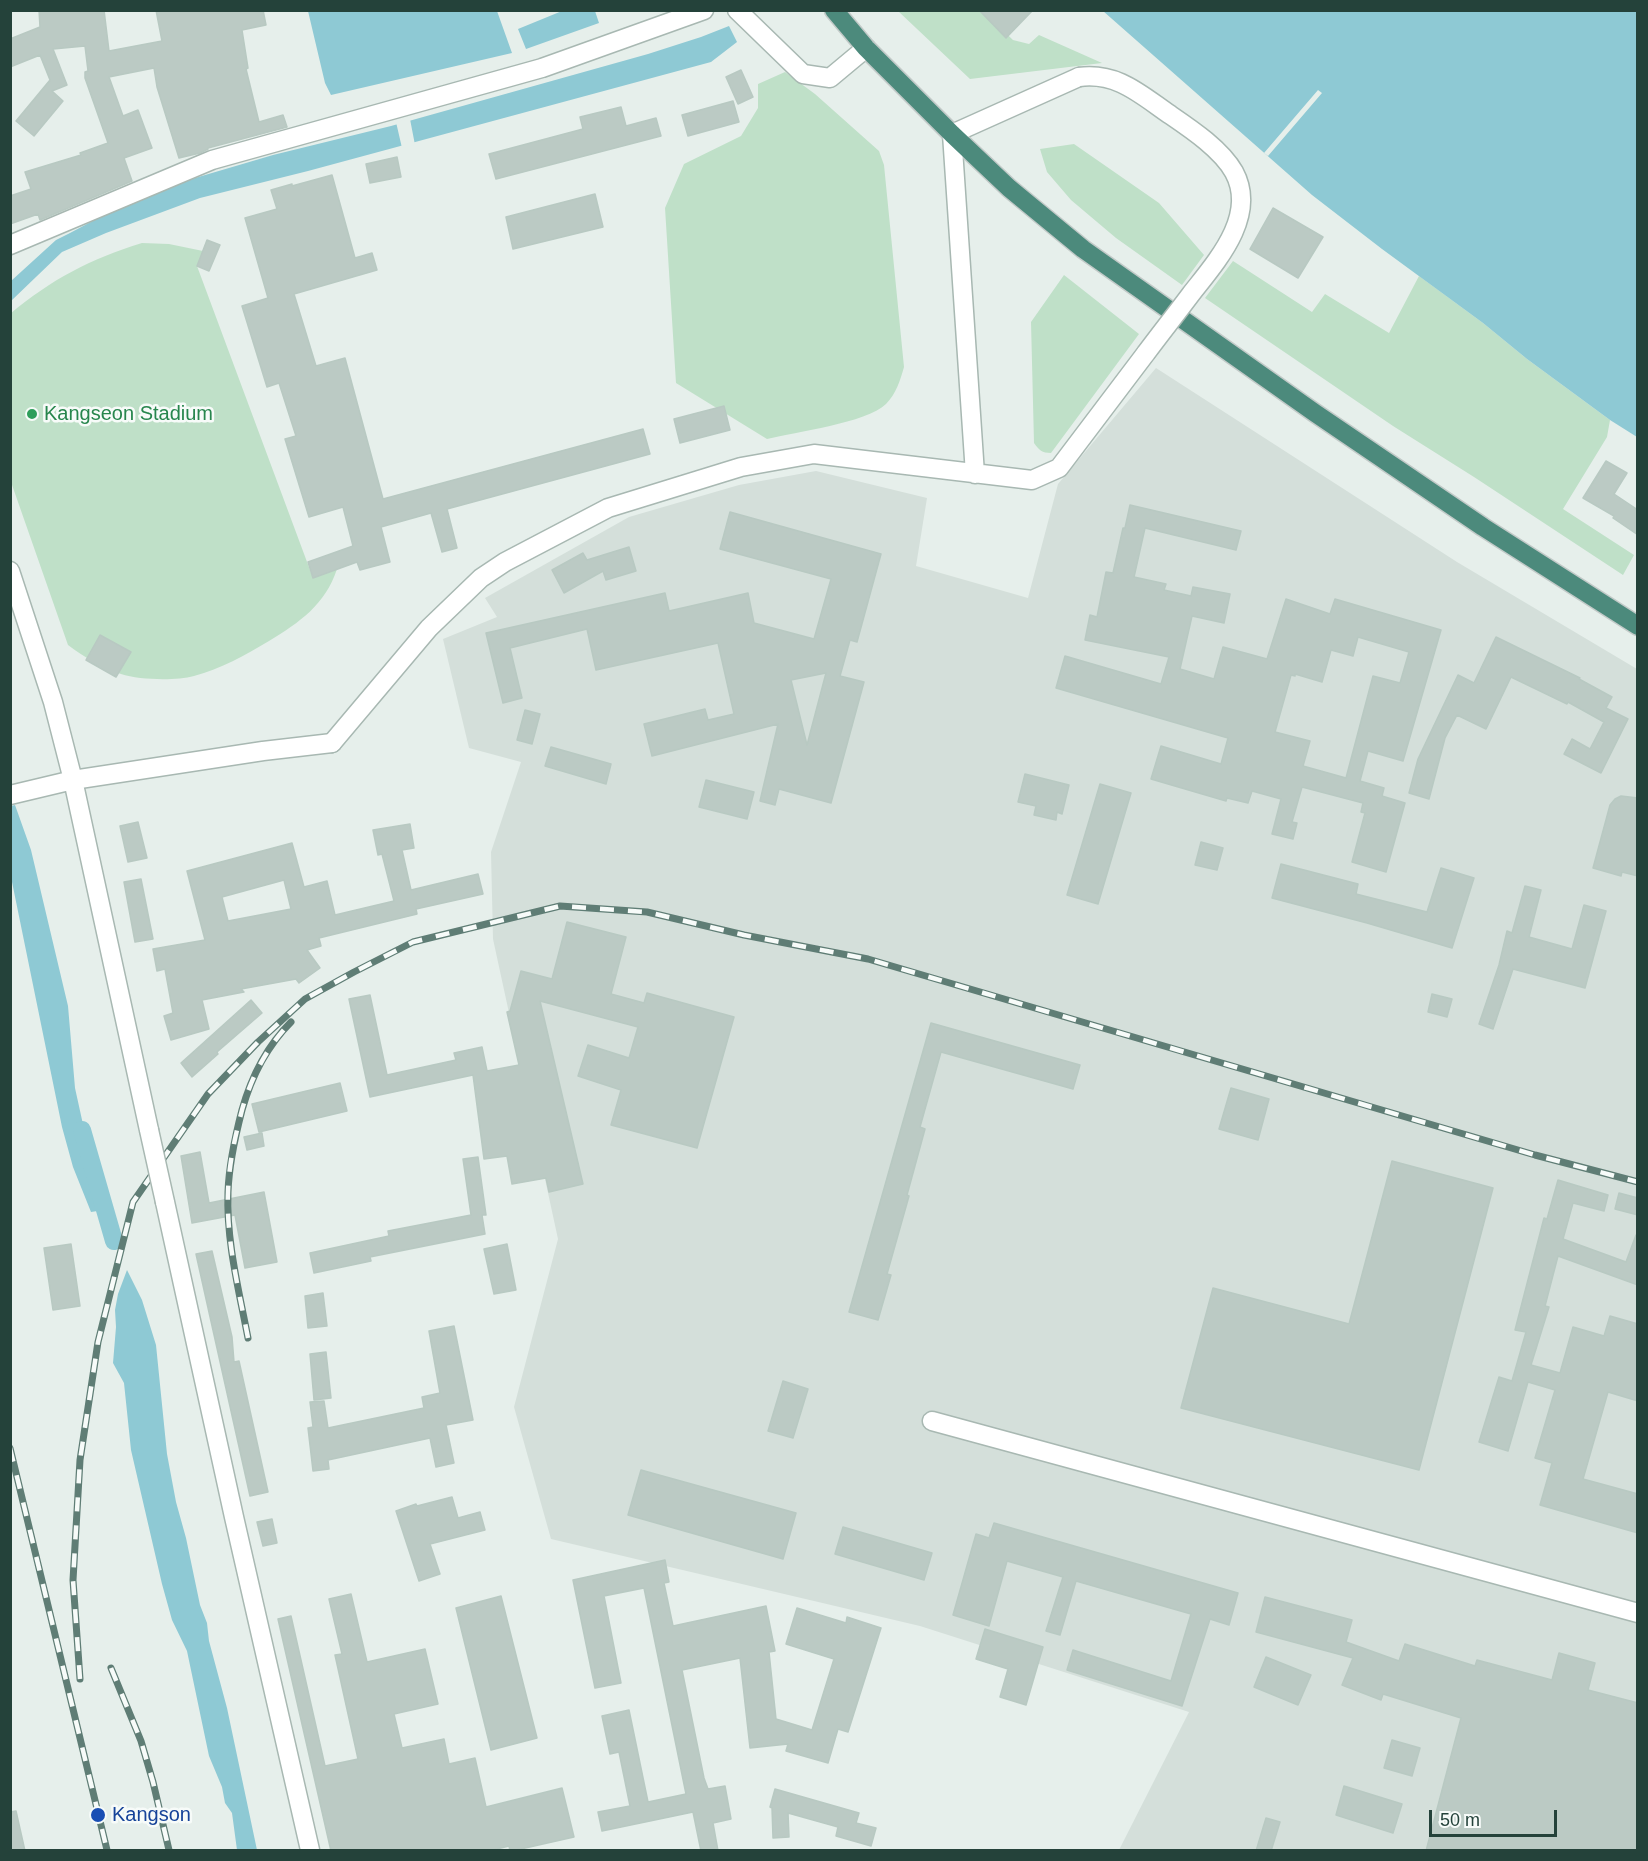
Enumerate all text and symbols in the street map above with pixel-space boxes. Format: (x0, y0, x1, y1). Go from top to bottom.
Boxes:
place label: Kangseon Stadium (44, 402, 213, 426)
marker: Kangseon Stadium (25, 407, 39, 421)
scale bar (1432, 1798, 1560, 1836)
place label: Kangson (112, 1803, 191, 1827)
marker: Kangson (89, 1806, 107, 1824)
text: 50 m (1440, 1810, 1480, 1830)

